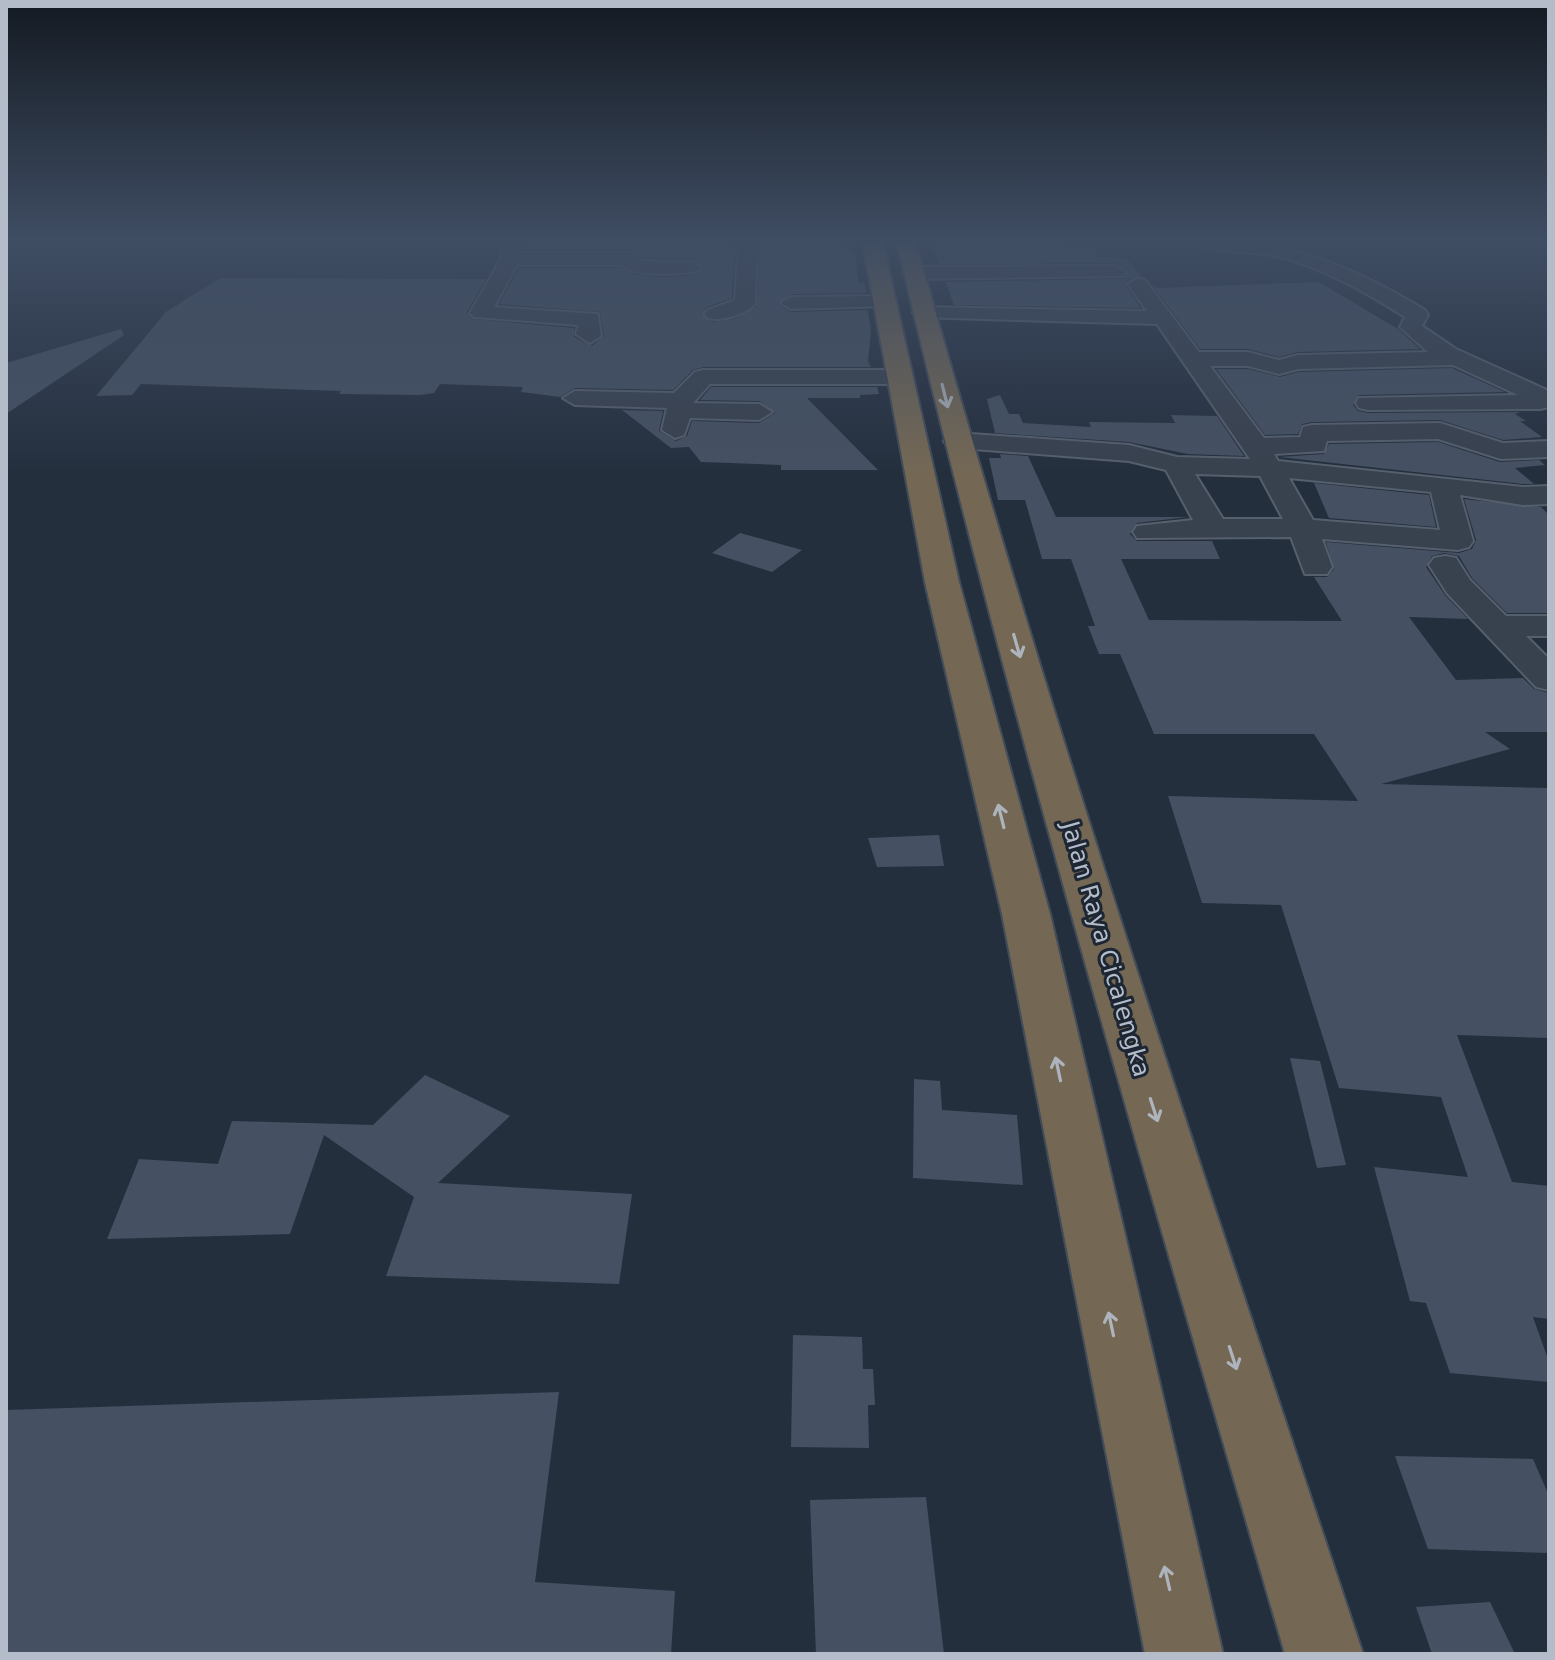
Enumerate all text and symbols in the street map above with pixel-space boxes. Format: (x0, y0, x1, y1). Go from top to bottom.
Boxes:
one-way arrow (939, 382, 954, 408)
one-way arrow (1010, 632, 1025, 658)
one-way arrow (993, 803, 1008, 829)
street label: Jalan Raya Cicalengka (1055, 816, 1156, 1080)
one-way arrow (1050, 1057, 1065, 1083)
one-way arrow (1148, 1097, 1163, 1122)
one-way arrow (1103, 1312, 1118, 1337)
one-way arrow (1226, 1344, 1241, 1370)
one-way arrow (1159, 1566, 1174, 1591)

